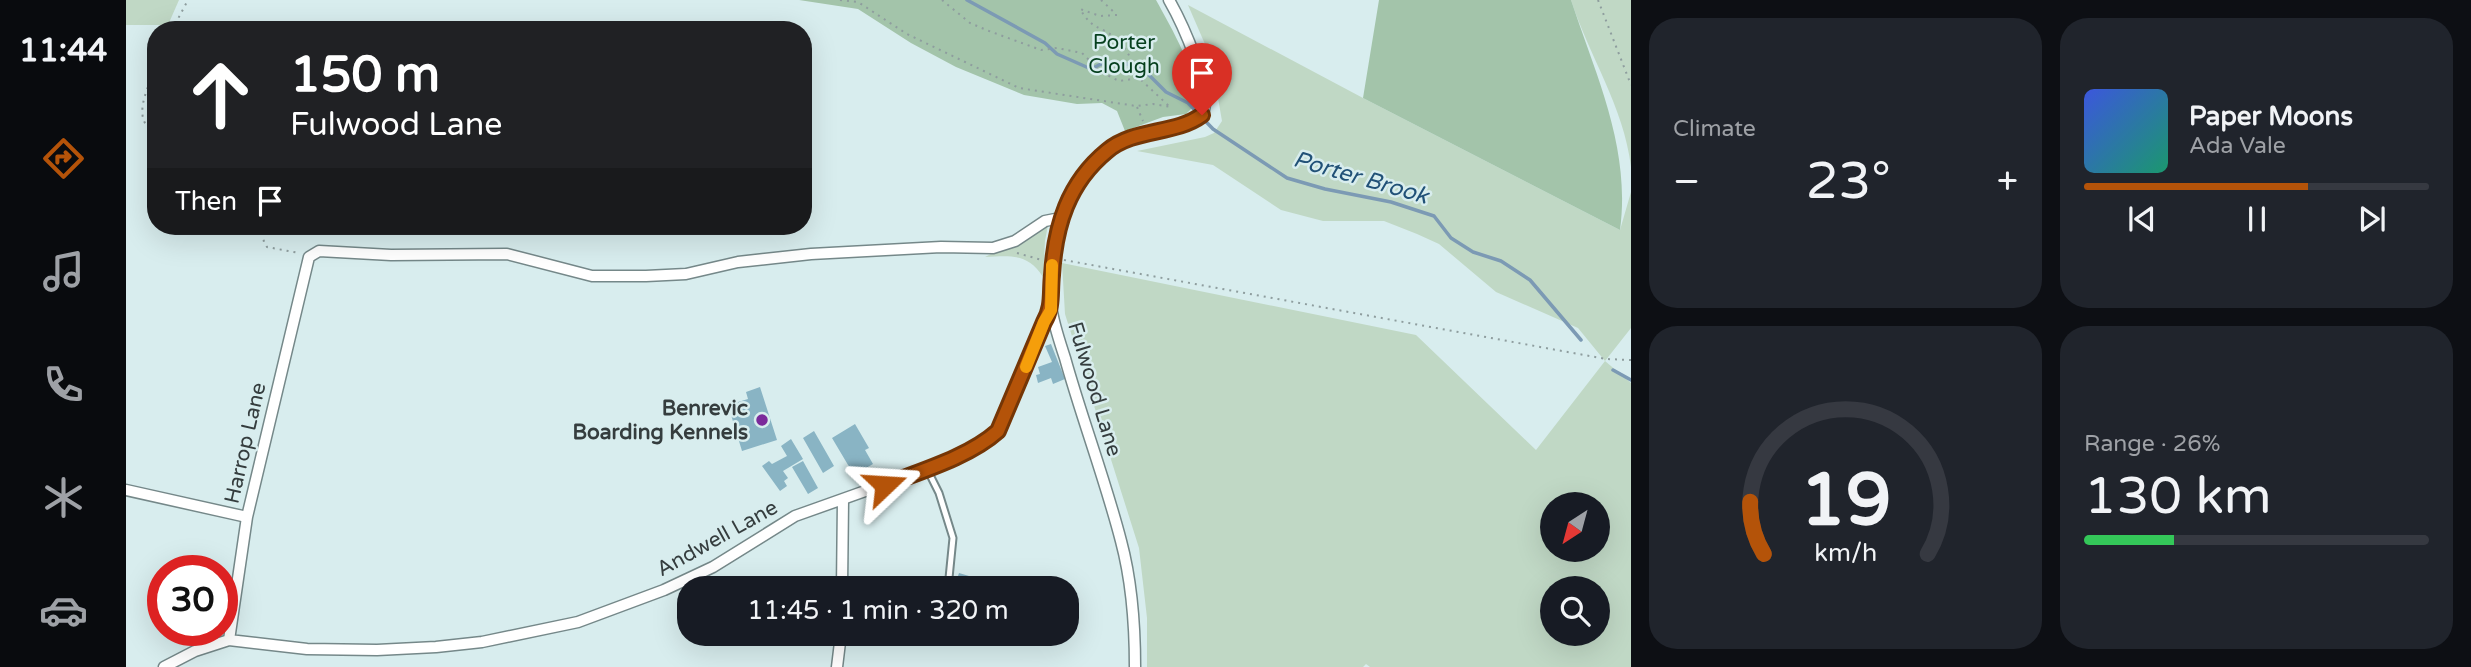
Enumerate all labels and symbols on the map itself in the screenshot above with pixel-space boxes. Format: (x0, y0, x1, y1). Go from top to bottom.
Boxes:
park label: Porter Clough (1088, 30, 1160, 79)
pin (1172, 43, 1232, 115)
water label: Porter Brook (1290, 145, 1433, 211)
street label: Fulwood Lane (1062, 319, 1127, 460)
street label: Harrop Lane (219, 380, 272, 506)
place label: Benrevic Boarding Kennels (573, 396, 748, 445)
marker: Benrevic Boarding Kennels (754, 412, 770, 428)
position arrow (848, 448, 922, 522)
north arrow (1540, 492, 1610, 562)
street label: Andwell Lane (652, 495, 782, 582)
speed limit sign: 30 (147, 555, 238, 646)

